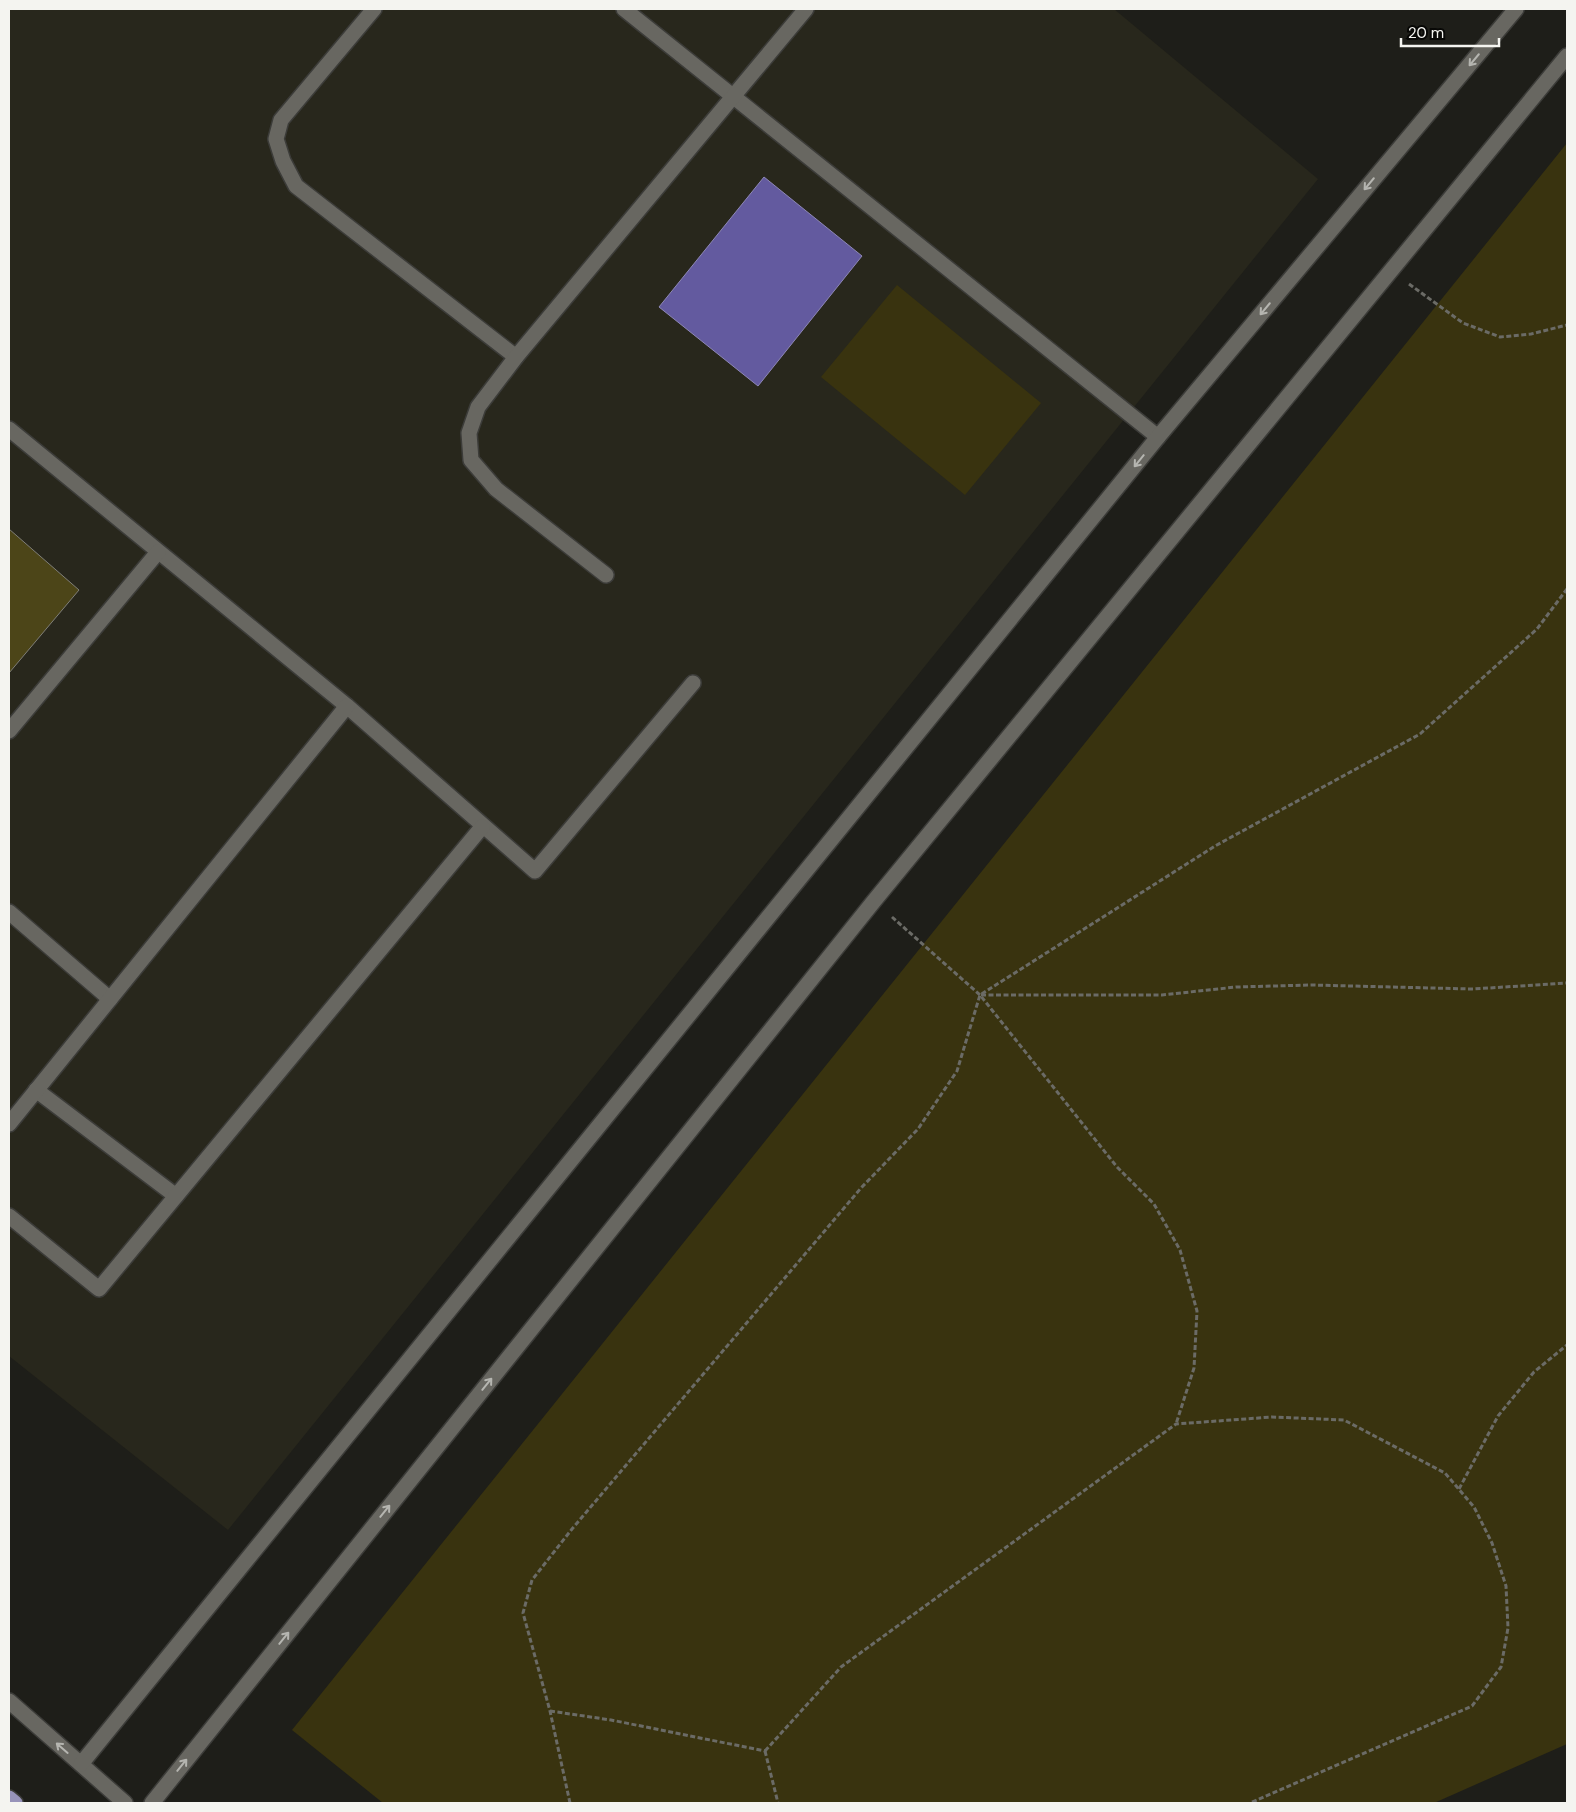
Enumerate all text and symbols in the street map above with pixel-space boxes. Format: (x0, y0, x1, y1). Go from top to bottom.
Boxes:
scale bar (1401, 15, 1498, 47)
text: 20 m (1408, 23, 1444, 43)
one-way arrow (1468, 53, 1479, 66)
one-way arrow (1364, 178, 1375, 191)
one-way arrow (1260, 302, 1271, 315)
one-way arrow (1133, 454, 1144, 467)
one-way arrow (481, 1378, 492, 1391)
one-way arrow (380, 1505, 391, 1518)
one-way arrow (279, 1631, 289, 1645)
one-way arrow (56, 1742, 69, 1754)
one-way arrow (177, 1759, 188, 1772)

